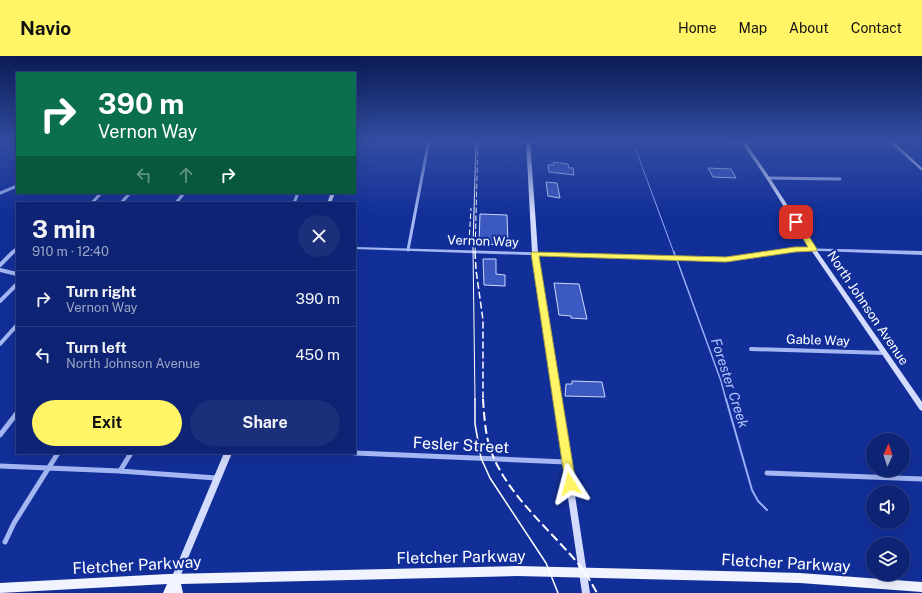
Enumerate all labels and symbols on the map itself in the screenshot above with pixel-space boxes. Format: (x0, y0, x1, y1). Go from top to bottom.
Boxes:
pin (779, 205, 813, 239)
street label: Vernon Way (447, 232, 519, 250)
street label: North Johnson Avenue (824, 248, 912, 368)
street label: Gable Way (786, 331, 850, 349)
water label: Forester Creek (708, 336, 752, 430)
street label: Fesler Street (412, 433, 510, 457)
north arrow (866, 433, 910, 477)
position arrow (549, 463, 591, 505)
street label: Fletcher Parkway (396, 546, 526, 568)
street label: Fletcher Parkway (721, 550, 852, 576)
street label: Fletcher Parkway (72, 552, 203, 578)

